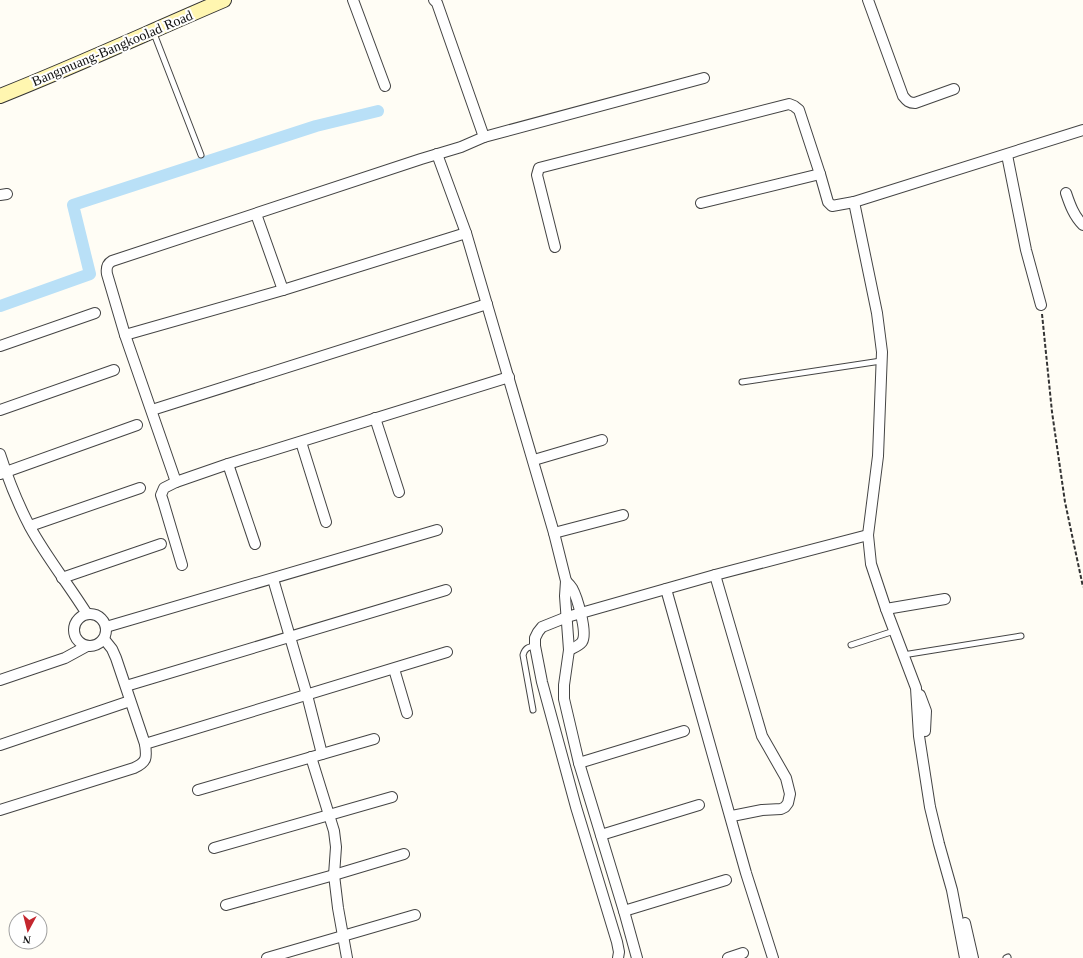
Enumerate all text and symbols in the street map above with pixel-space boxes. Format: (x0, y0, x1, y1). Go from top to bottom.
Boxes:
street label: Bangmuang-Bangkoolad Road (30, 8, 195, 89)
north arrow (8, 910, 48, 950)
text: N (22, 933, 31, 946)

